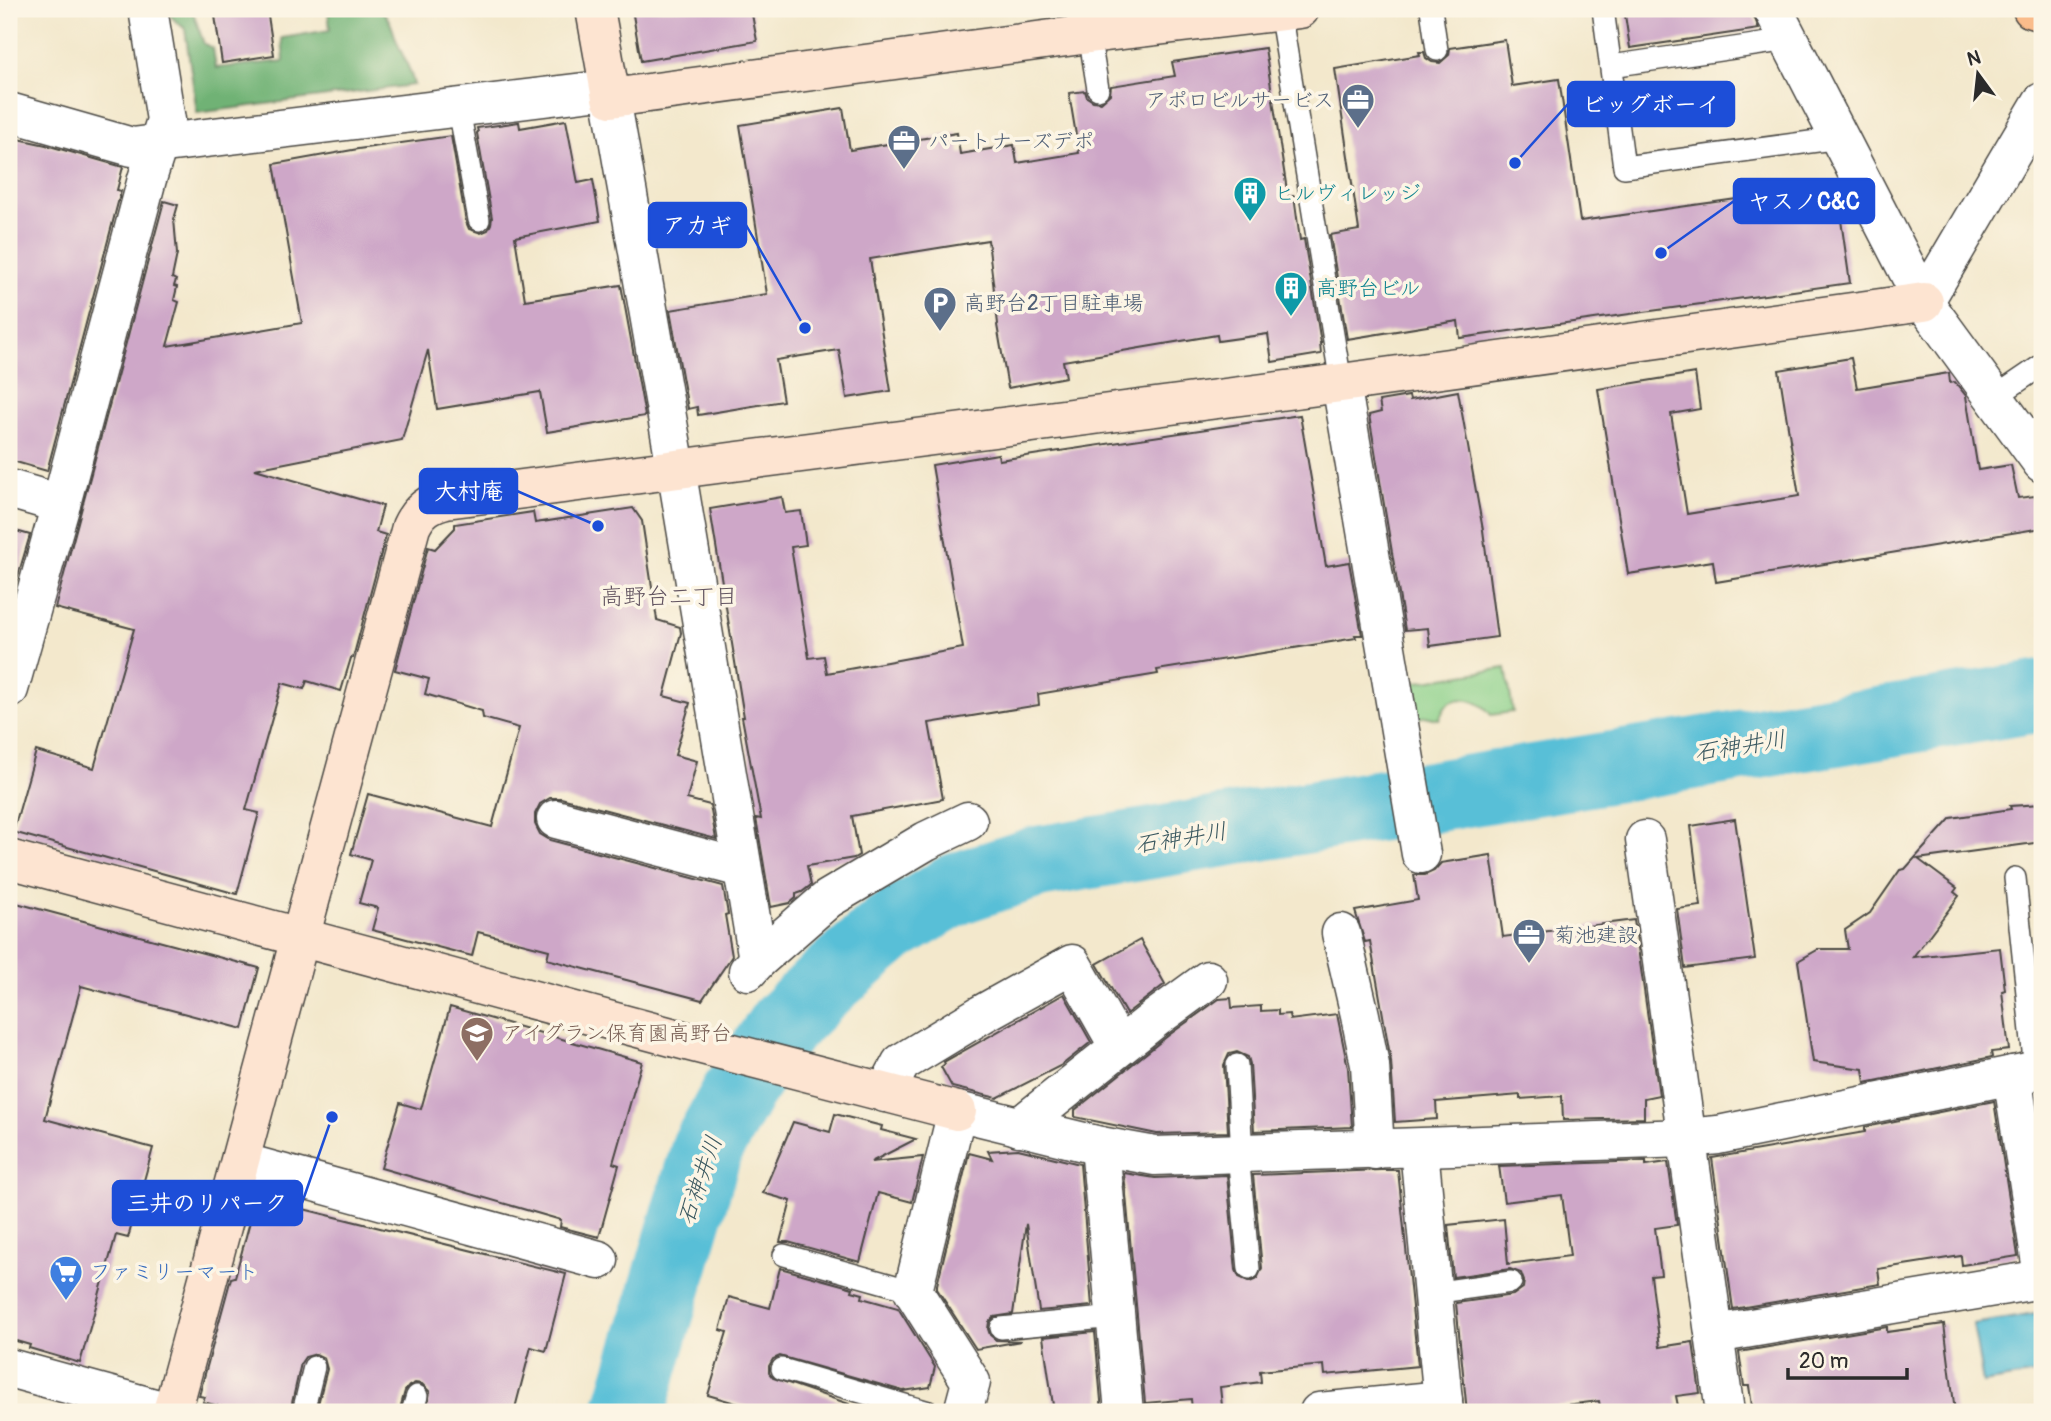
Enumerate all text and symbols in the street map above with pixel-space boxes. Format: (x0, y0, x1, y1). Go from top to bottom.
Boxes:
north arrow (1942, 38, 2012, 108)
text: N (1965, 45, 1983, 72)
office icon: アポロビルサービス (1339, 81, 1377, 130)
callout: ビッグボーイ (1568, 82, 1734, 126)
place label: アポロビルサービス (1145, 87, 1334, 114)
text: ビッグボーイ (1582, 90, 1720, 119)
office icon: パートナーズデポ (885, 122, 923, 171)
place label: パートナーズデポ (928, 128, 1094, 155)
building icon: ヒルヴィレッジ (1231, 174, 1269, 223)
callout: ヤスノC&C (1734, 179, 1874, 223)
place label: ヒルヴィレッジ (1274, 180, 1421, 207)
text: ヤスノC&C (1748, 187, 1860, 216)
callout: アカギ (649, 203, 746, 247)
text: アカギ (663, 211, 732, 240)
building icon: 高野台ビル (1272, 269, 1310, 318)
place label: 高野台ビル (1316, 275, 1421, 302)
parking icon: 高野台2丁目駐車場 (921, 284, 959, 333)
place label: 高野台2丁目駐車場 (964, 290, 1144, 317)
callout: 大村庵 (420, 469, 517, 513)
text: 大村庵 (435, 477, 504, 506)
district label: 高野台二丁目 (600, 582, 738, 611)
water label: 石神井川 (1692, 724, 1788, 768)
water label: 石神井川 (1133, 816, 1229, 860)
office icon: 菊池建設 (1510, 916, 1548, 965)
place label: 菊池建設 (1554, 922, 1638, 949)
school or university icon: アイグラン保育園高野台 (458, 1014, 496, 1063)
place label: アイグラン保育園高野台 (502, 1020, 732, 1047)
water label: 石神井川 (671, 1132, 729, 1228)
callout: 三井のリパーク (113, 1181, 302, 1225)
text: 三井のリパーク (127, 1189, 288, 1218)
supermarket icon: ファミリーマート (47, 1253, 85, 1302)
place label: ファミリーマート (90, 1259, 258, 1286)
scale bar (1788, 1337, 1908, 1381)
text: 20 m (1799, 1348, 1848, 1375)

